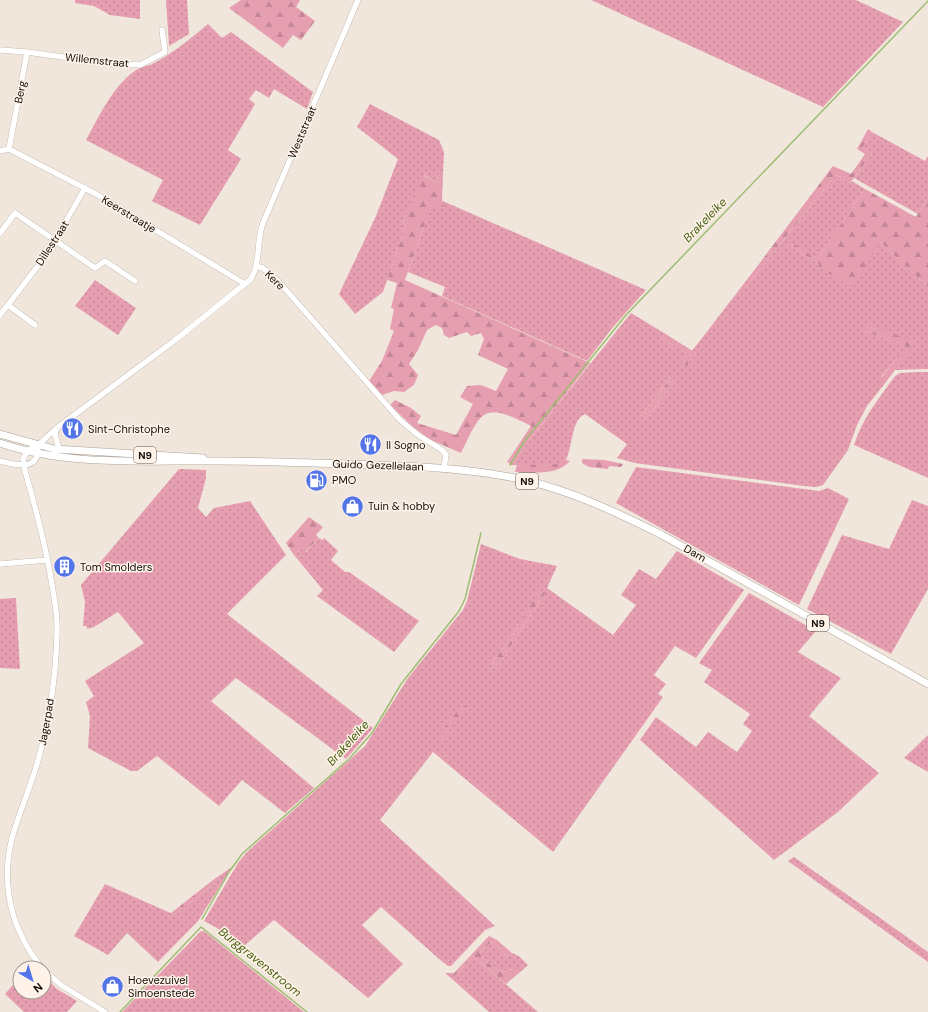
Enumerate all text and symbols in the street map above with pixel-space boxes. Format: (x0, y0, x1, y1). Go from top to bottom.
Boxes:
street label: Willemstraat (64, 50, 130, 70)
street label: Berg (11, 79, 29, 105)
street label: Weststraat (285, 104, 319, 160)
street label: Keerstraatje (99, 192, 159, 236)
water label: Brakeleike (680, 194, 730, 246)
street label: Dillestraat (32, 218, 72, 268)
street label: Kere (262, 267, 288, 293)
restaurant icon: Sint-Christophe (59, 416, 85, 442)
place label: Sint-Christophe (88, 422, 170, 436)
restaurant icon: Il Sogno (358, 432, 384, 458)
place label: Il Sogno (386, 438, 426, 452)
road number: N9 (134, 447, 156, 463)
street label: Guido Gezellelaan (332, 456, 424, 474)
fuel station icon: PMO (303, 467, 329, 493)
place label: PMO (332, 473, 356, 487)
road number: N9 (516, 473, 538, 489)
shop icon: Tuin & hobby (339, 493, 365, 519)
place label: Tuin & hobby (368, 499, 435, 513)
street label: Dam (681, 541, 709, 565)
building icon: Tom Smolders (52, 554, 78, 580)
place label: Tom Smolders (80, 560, 152, 574)
road number: N9 (807, 615, 829, 631)
street label: Jagerpad (35, 697, 57, 747)
water label: Brakeleike (323, 717, 373, 769)
water label: Burggravenstroom (215, 924, 305, 1001)
north arrow (12, 960, 52, 1000)
shop icon: Hoevezuivel Simoenstede (99, 973, 125, 999)
place label: Hoevezuivel Simoenstede (128, 973, 195, 1000)
text: N (31, 980, 46, 996)

